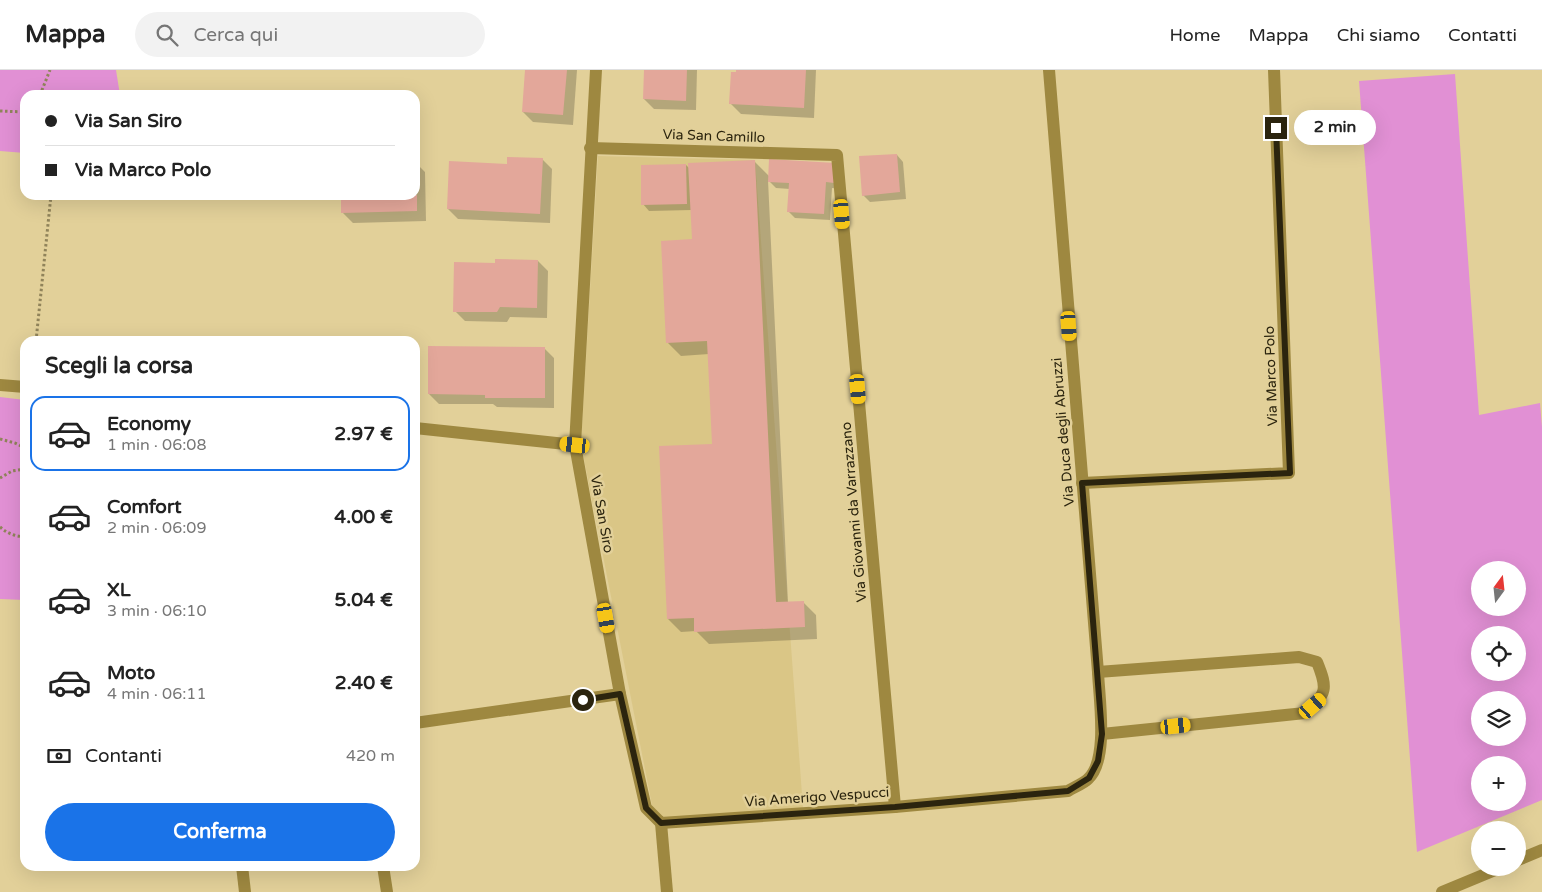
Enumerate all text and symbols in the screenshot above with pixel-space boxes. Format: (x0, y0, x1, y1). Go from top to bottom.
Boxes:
search box (135, 12, 485, 57)
text: Mappa (25, 20, 105, 49)
icon: search (153, 21, 181, 49)
text: Cerca qui (193, 24, 278, 46)
text: Home (1169, 24, 1220, 46)
text: Mappa (1248, 24, 1309, 46)
text: Chi siamo (1337, 24, 1420, 46)
text: Contatti (1448, 24, 1517, 46)
text: Via San Siro (75, 110, 182, 132)
callout: 2 min (1294, 110, 1376, 146)
route end (1265, 117, 1287, 139)
text: 2 min (1314, 117, 1356, 137)
street label: Via San Camillo (662, 126, 766, 146)
text: Via Marco Polo (75, 159, 211, 181)
car (833, 198, 850, 230)
car (1060, 311, 1077, 341)
street label: Via Marco Polo (1261, 326, 1281, 426)
text: Scegli la corsa (45, 353, 193, 379)
street label: Via Duca degli Abruzzi (1048, 357, 1078, 507)
car (849, 373, 866, 405)
icon: car (47, 411, 92, 456)
text: Economy (107, 413, 191, 435)
street label: Via Giovanni da Varrazzano (838, 421, 870, 603)
text: 2.97 € (334, 423, 393, 445)
text: 1 min · 06:08 (107, 435, 206, 455)
car (559, 436, 590, 454)
street label: Via San Siro (587, 474, 617, 554)
icon: car (47, 494, 92, 539)
text: Comfort (107, 496, 181, 518)
text: 4.00 € (334, 506, 393, 528)
text: 2 min · 06:09 (107, 518, 206, 538)
north arrow (1471, 561, 1526, 616)
map controls (1471, 561, 1526, 876)
icon: car (47, 577, 92, 622)
text: XL (107, 579, 131, 601)
text: 5.04 € (335, 589, 393, 611)
text: 3 min · 06:10 (107, 601, 206, 621)
car (596, 602, 615, 634)
button: locate (1471, 626, 1526, 681)
icon: car (47, 660, 92, 705)
text: Moto (107, 662, 155, 684)
text: 2.40 € (335, 672, 393, 694)
text: 4 min · 06:11 (107, 684, 206, 704)
route start (572, 689, 594, 711)
car (1296, 690, 1329, 722)
button: layers (1471, 691, 1526, 746)
car (1160, 717, 1191, 735)
icon: cash (45, 742, 73, 770)
text: Contanti (85, 745, 162, 767)
text: 420 m (346, 746, 395, 766)
button: + (1471, 756, 1526, 811)
street label: Via Amerigo Vespucci (744, 783, 890, 811)
button: Conferma (45, 803, 395, 861)
button: − (1471, 821, 1526, 876)

